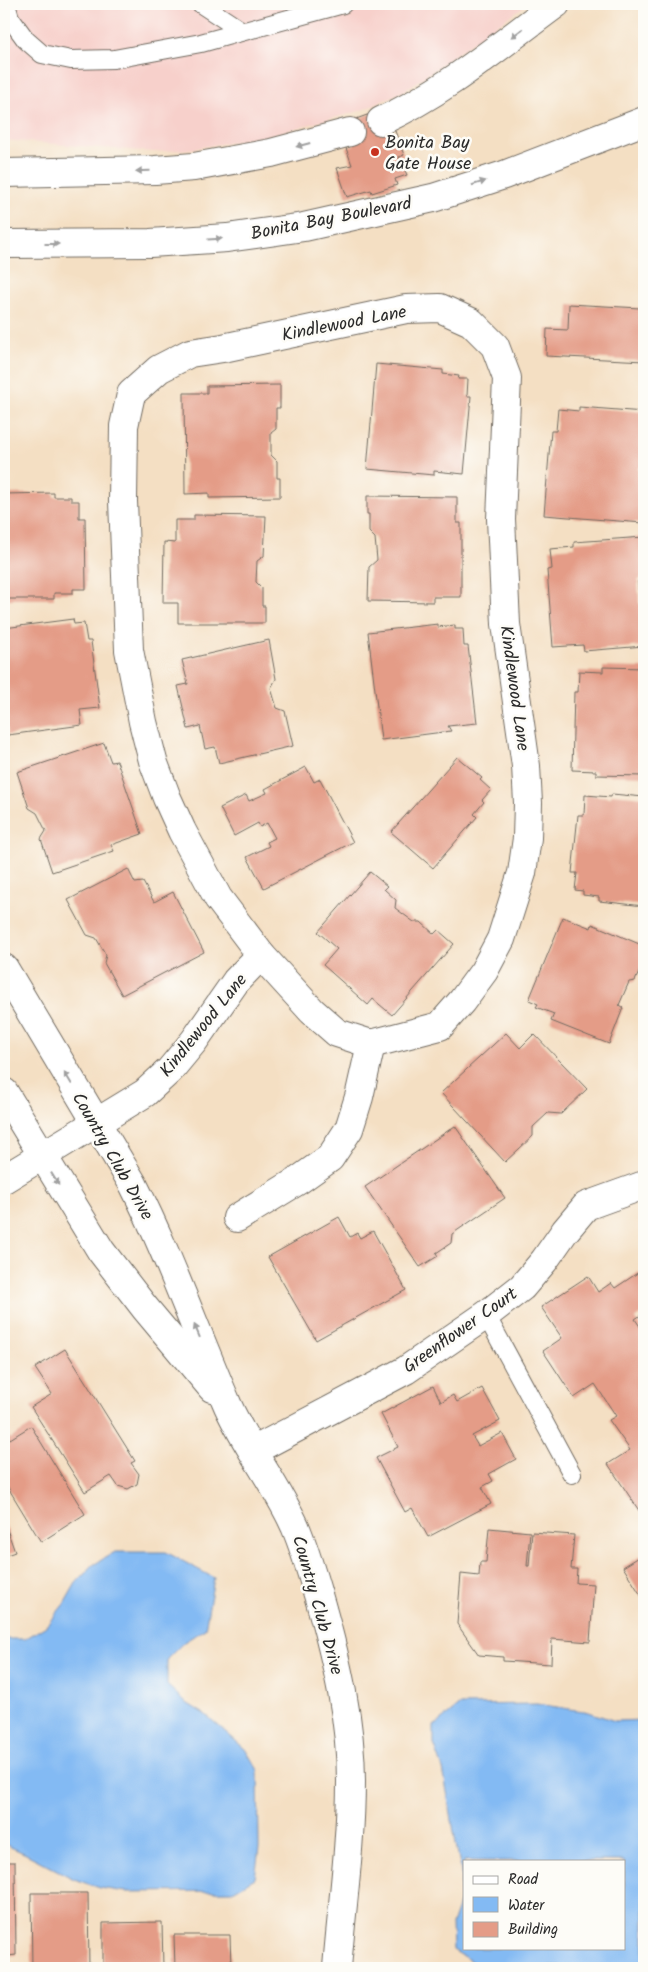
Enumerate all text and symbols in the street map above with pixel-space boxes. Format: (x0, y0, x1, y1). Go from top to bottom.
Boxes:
one-way arrow (510, 28, 524, 38)
place label: Bonita Bay Gate House (385, 129, 471, 179)
one-way arrow (296, 141, 311, 149)
marker: Bonita Bay Gate House (369, 146, 381, 158)
one-way arrow (135, 167, 151, 175)
one-way arrow (472, 179, 487, 186)
street label: Bonita Bay Boulevard (248, 189, 415, 249)
one-way arrow (207, 234, 223, 242)
one-way arrow (45, 240, 61, 248)
street label: Kindlewood Lane (279, 298, 409, 351)
street label: Kindlewood Lane (490, 624, 537, 753)
street label: Kindlewood Lane (153, 968, 255, 1084)
one-way arrow (64, 1071, 73, 1084)
street label: Country Club Drive (63, 1087, 160, 1226)
one-way arrow (51, 1172, 60, 1185)
street label: Greenflower Court (397, 1280, 525, 1382)
one-way arrow (193, 1324, 201, 1338)
street label: Country Club Drive (283, 1532, 350, 1679)
legend (463, 1860, 626, 1950)
text: Road (508, 1868, 539, 1892)
text: Water (508, 1894, 545, 1918)
text: Building (508, 1918, 558, 1942)

